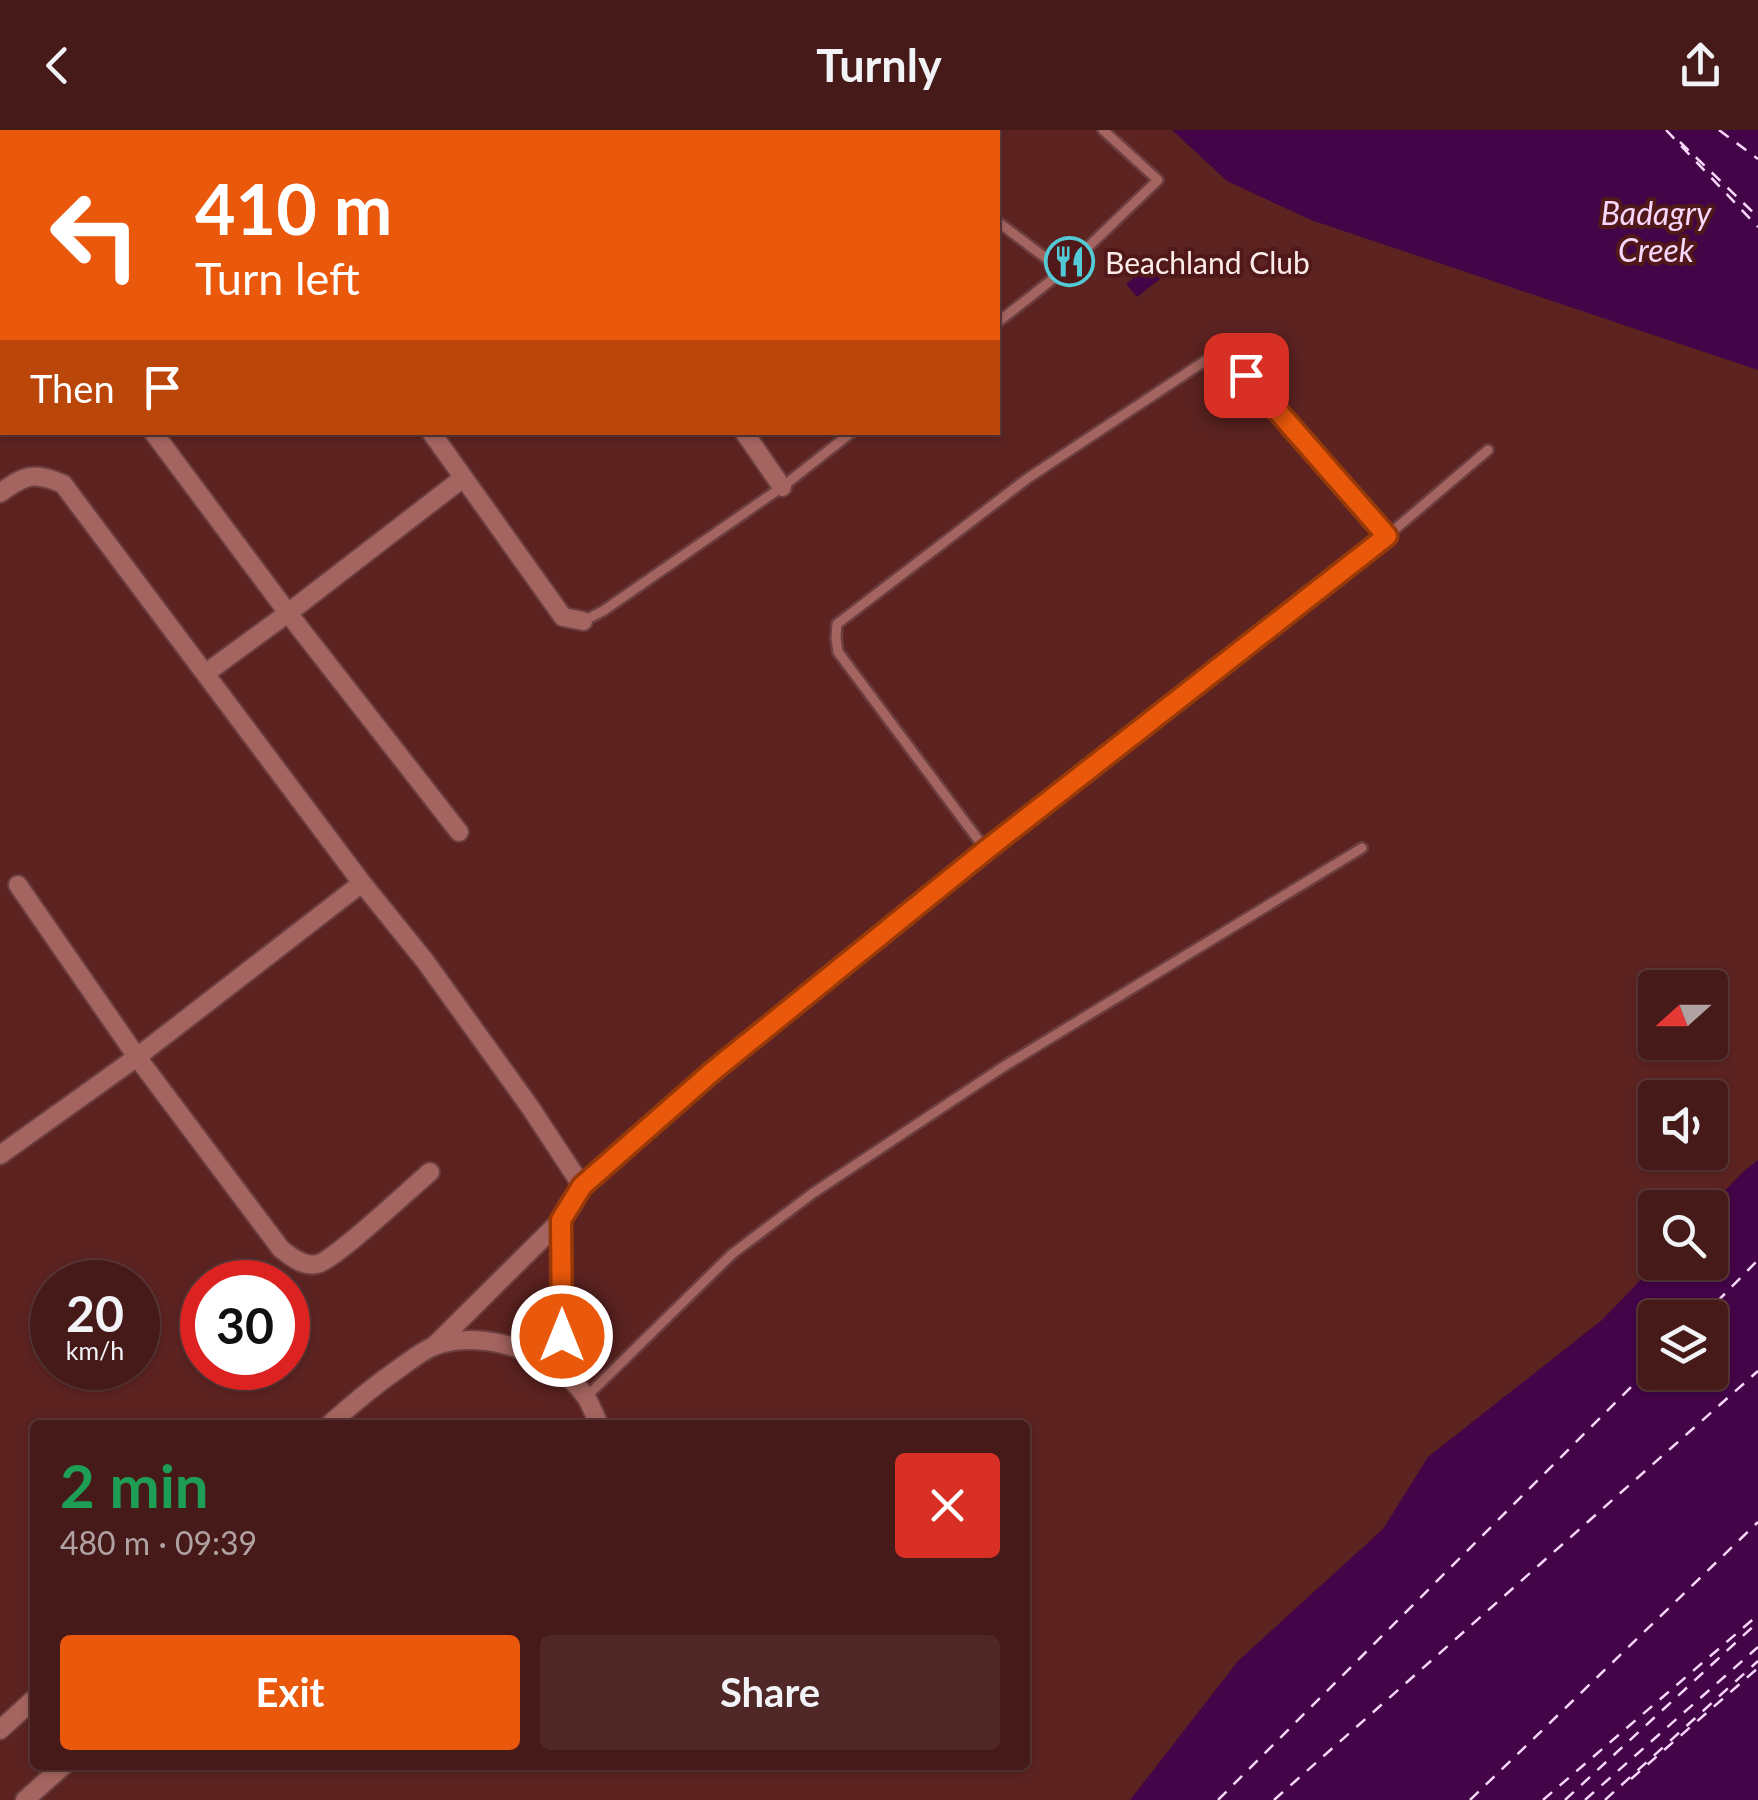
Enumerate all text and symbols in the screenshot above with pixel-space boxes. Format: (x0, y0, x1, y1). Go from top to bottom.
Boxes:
icon: back (30, 38, 85, 93)
text: Turnly (816, 38, 942, 92)
icon: share (1673, 38, 1728, 93)
text: 410 m (195, 166, 392, 250)
icon: left (30, 170, 160, 300)
water label: Badagry Creek (1601, 193, 1712, 269)
restaurant icon: Beachland Club (1044, 236, 1096, 288)
place label: Beachland Club (1105, 244, 1310, 280)
text: Turn left (195, 251, 360, 305)
pin (1204, 333, 1289, 418)
icon: arrive (1219, 348, 1274, 403)
icon: arrive (135, 360, 190, 415)
text: Then (30, 365, 115, 411)
north arrow (1638, 970, 1728, 1060)
map controls (1638, 970, 1728, 1390)
button: sound (1638, 1080, 1728, 1170)
button: search (1638, 1190, 1728, 1280)
speed limit sign: 30 (180, 1260, 310, 1390)
text: 20 (66, 1283, 124, 1343)
position arrow (510, 1284, 614, 1388)
button: layers (1638, 1300, 1728, 1390)
text: km/h (66, 1335, 124, 1365)
text: 2 min (60, 1449, 209, 1521)
button: close (895, 1453, 1000, 1558)
text: 480 m · 09:39 (60, 1523, 257, 1562)
button: Exit (60, 1635, 520, 1750)
button: Share (540, 1635, 1000, 1750)

